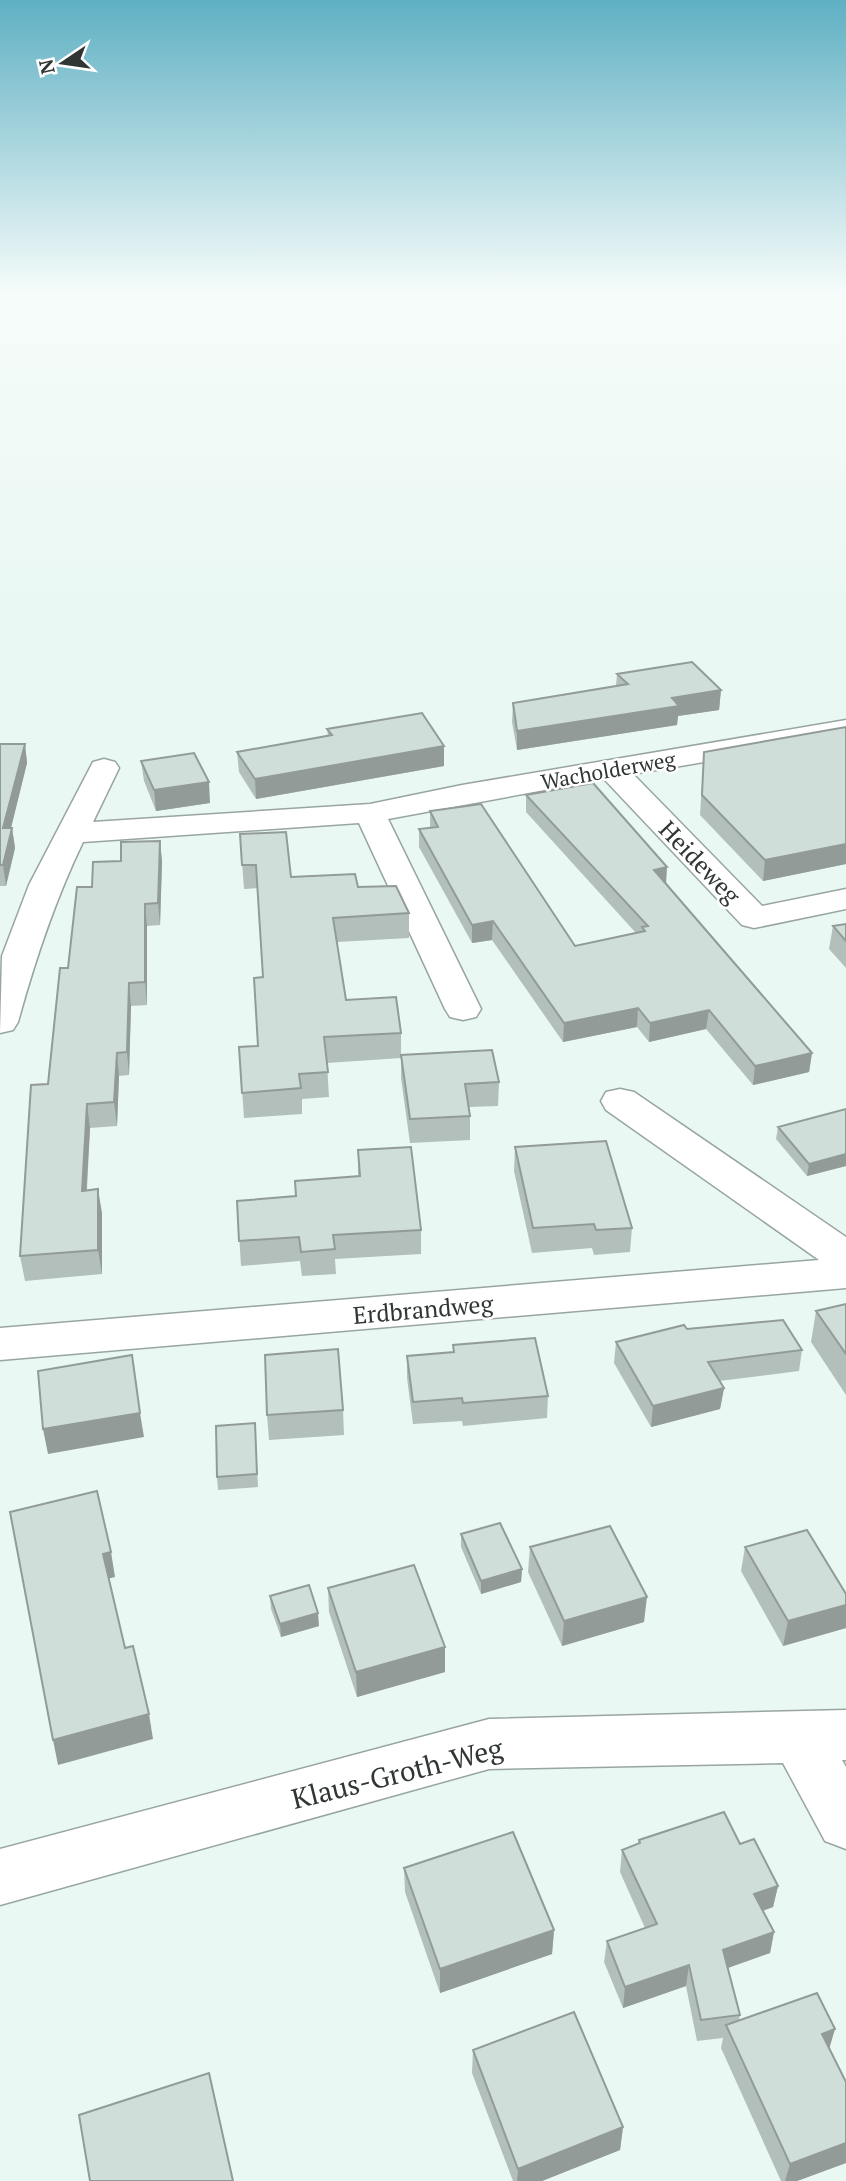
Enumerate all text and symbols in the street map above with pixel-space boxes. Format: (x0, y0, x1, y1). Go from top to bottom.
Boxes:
north arrow (28, 28, 98, 98)
text: N (32, 57, 60, 77)
street label: Wacholderweg (539, 744, 678, 796)
street label: Heideweg (652, 813, 748, 911)
street label: Erdbrandweg (352, 1287, 495, 1331)
street label: Klaus-Groth-Weg (287, 1729, 508, 1817)

